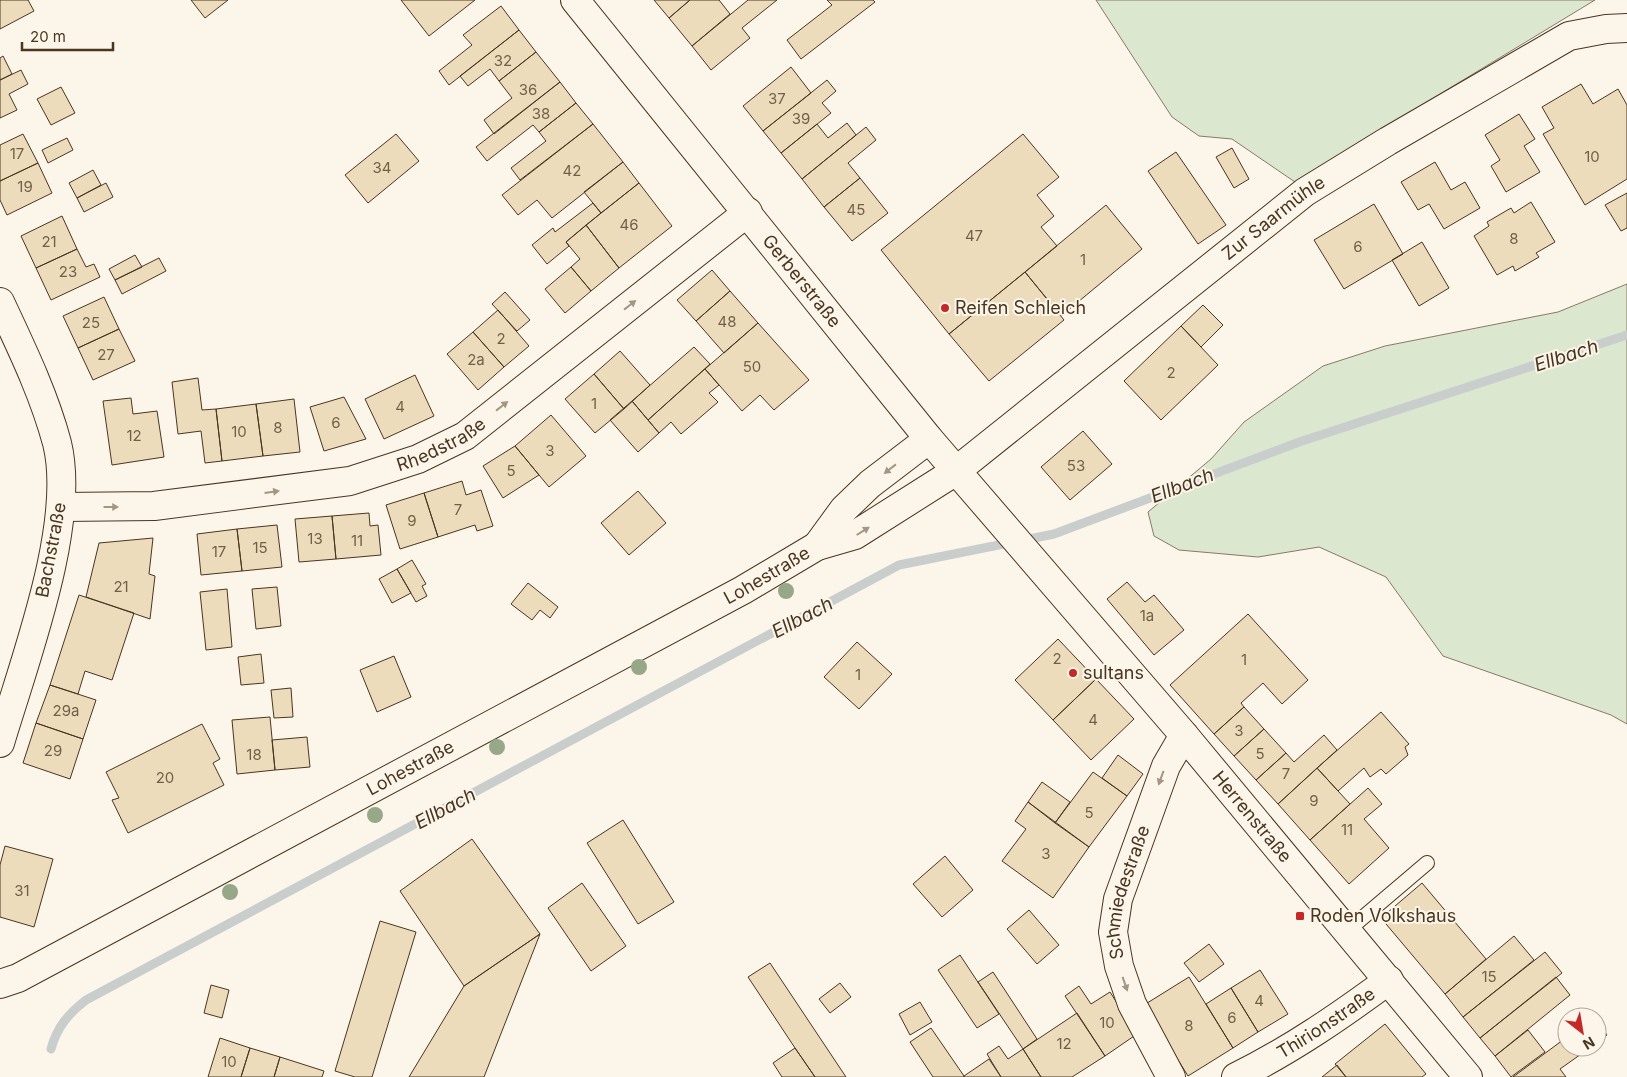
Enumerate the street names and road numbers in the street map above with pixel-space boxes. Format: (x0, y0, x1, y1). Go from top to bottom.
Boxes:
street label: Zur Saarmühle (1218, 171, 1329, 264)
street label: Gerberstraße (758, 230, 846, 331)
street label: Rhedstraße (394, 413, 490, 475)
street label: Bachstraße (31, 500, 70, 599)
street label: Lohestraße (720, 542, 813, 608)
street label: Lohestraße (363, 736, 457, 799)
street label: Herrenstraße (1208, 767, 1296, 866)
street label: Schmiedestraße (1101, 822, 1154, 961)
street label: Thirionstraße (1273, 983, 1379, 1063)

